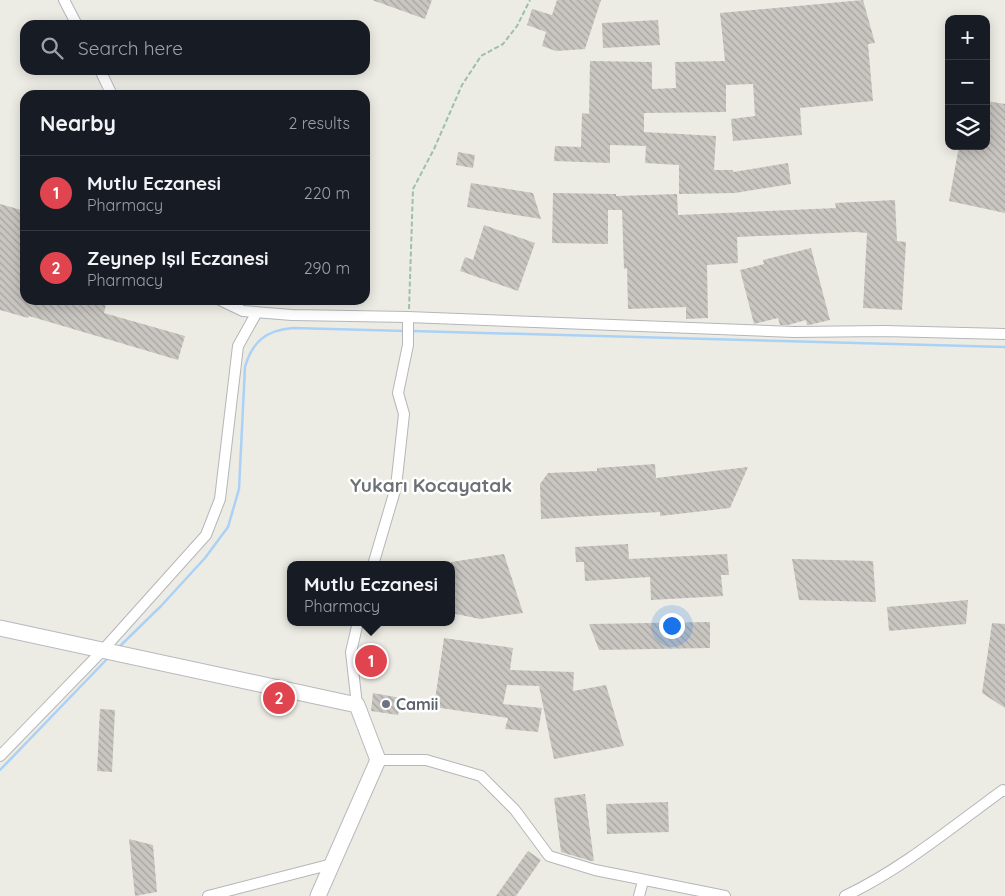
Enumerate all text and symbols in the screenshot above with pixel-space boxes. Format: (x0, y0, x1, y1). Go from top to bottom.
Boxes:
map controls (945, 15, 990, 150)
button: + (945, 15, 990, 60)
search box (20, 20, 370, 75)
icon: search (38, 34, 66, 62)
text: Search here (78, 36, 183, 60)
button: − (945, 60, 990, 105)
button: layers (945, 105, 990, 150)
text: Nearby (40, 110, 116, 136)
text: 2 results (288, 113, 350, 133)
text: Mutlu Eczanesi (87, 171, 221, 195)
text: 1 (53, 183, 59, 203)
text: 220 m (304, 183, 350, 203)
text: Pharmacy (87, 195, 163, 215)
text: Zeynep Işıl Eczanesi (87, 246, 269, 270)
text: 2 (51, 258, 61, 278)
text: 290 m (304, 258, 350, 278)
text: Pharmacy (87, 270, 163, 290)
district label: Yukarı Kocayatak (350, 473, 512, 497)
popup (287, 561, 455, 626)
text: Mutlu Eczanesi (304, 572, 438, 596)
text: Pharmacy (304, 596, 380, 616)
your location (659, 613, 685, 639)
pin: 1 (355, 642, 387, 680)
pin: 2 (263, 679, 295, 717)
place label: Camii (396, 694, 438, 714)
marker: Camii (380, 698, 392, 710)

